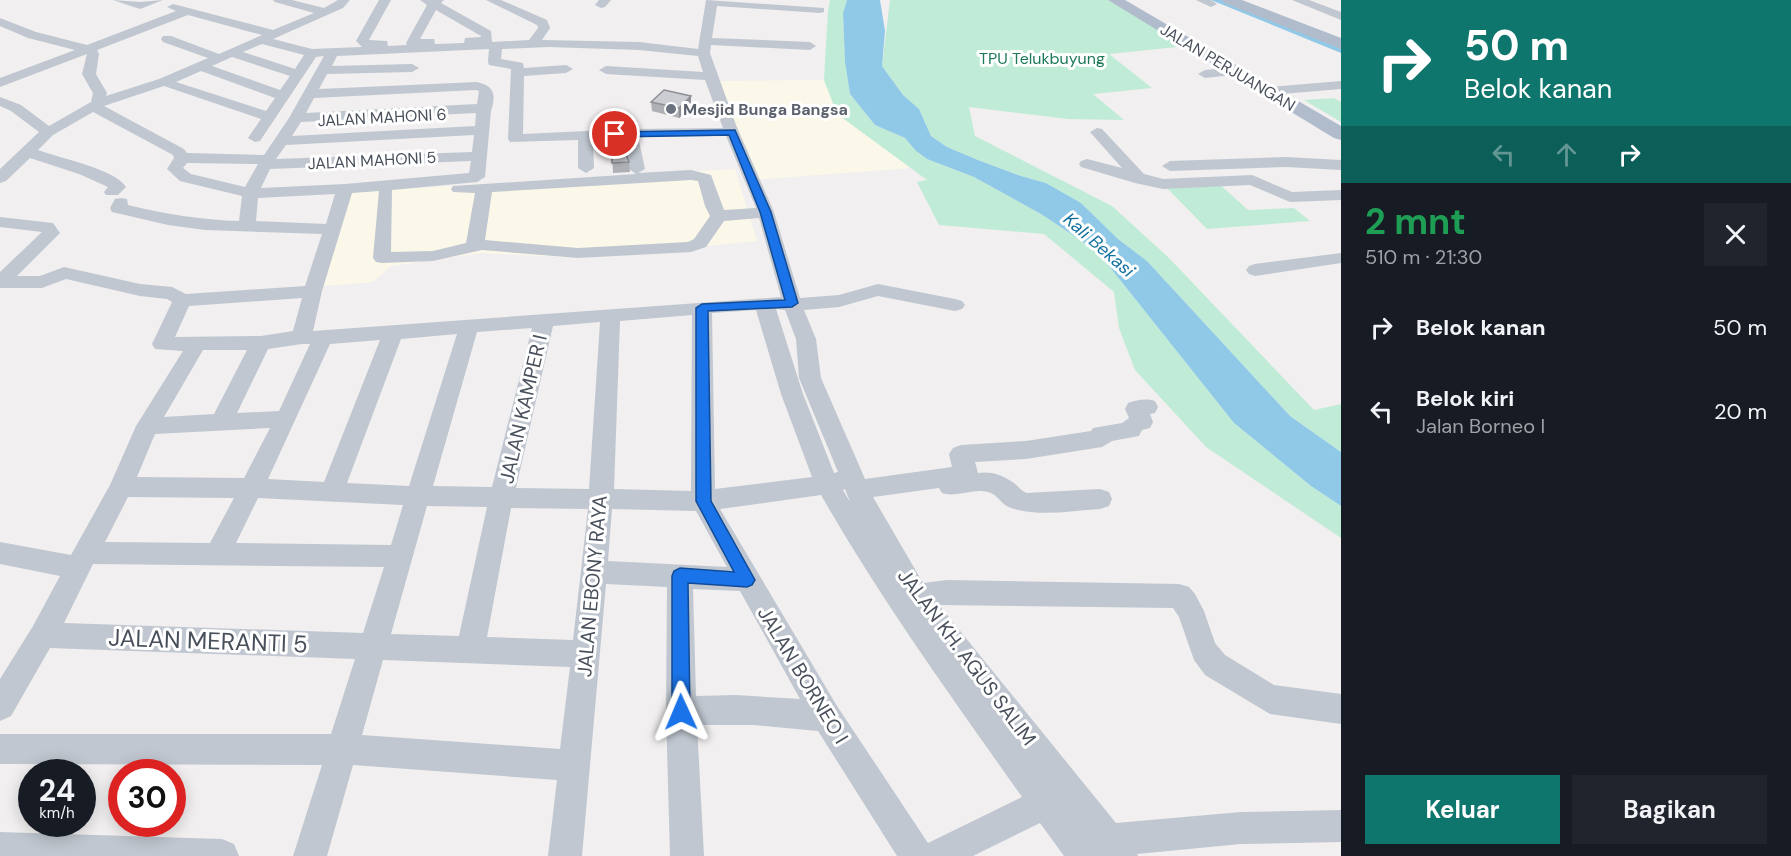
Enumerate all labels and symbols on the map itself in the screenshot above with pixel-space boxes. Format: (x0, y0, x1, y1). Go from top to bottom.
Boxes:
street label: JALAN PERJUANGAN (1156, 19, 1299, 116)
park label: TPU Telukbuyung (979, 48, 1105, 69)
place label: Mesjid Bunga Bangsa (683, 99, 848, 120)
marker: Mesjid Bunga Bangsa (664, 102, 678, 116)
street label: JALAN MAHONI 6 (317, 104, 447, 131)
pin (589, 108, 640, 159)
street label: JALAN MAHONI 5 (307, 147, 437, 174)
water label: Kali Bekasi (1058, 207, 1140, 283)
street label: JALAN KAMPER I (493, 332, 553, 486)
street label: JALAN EBONY RAYA (571, 494, 613, 678)
street label: JALAN KH. AGUS SALIM (892, 563, 1042, 751)
street label: JALAN BORNEO I (752, 602, 854, 748)
street label: JALAN MERANTI 5 (108, 622, 308, 659)
position arrow (649, 680, 713, 744)
speed limit sign: 30 (108, 759, 186, 837)

